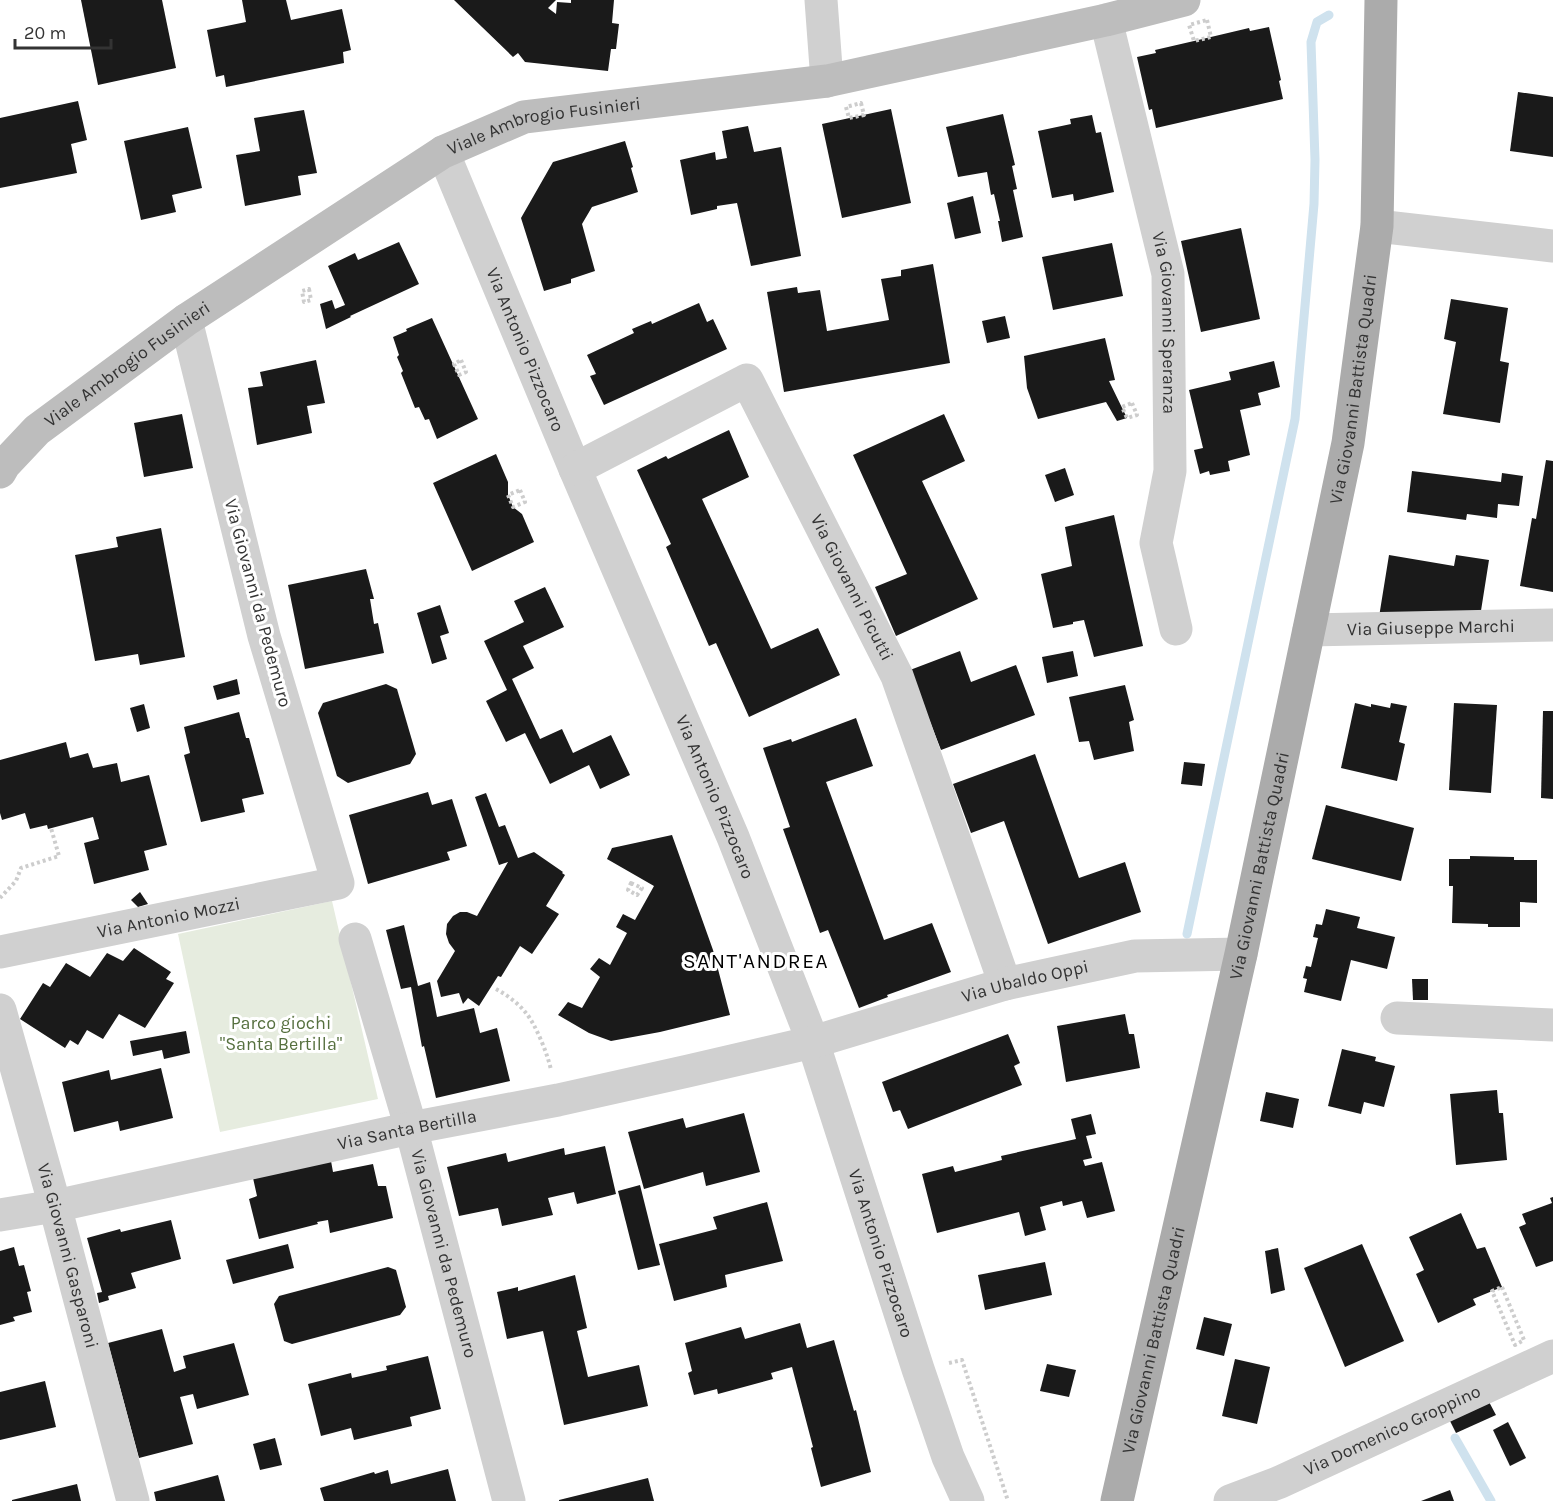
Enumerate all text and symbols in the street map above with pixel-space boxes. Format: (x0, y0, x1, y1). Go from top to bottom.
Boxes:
scale bar (15, 12, 111, 50)
text: 20 m (24, 22, 66, 44)
street label: Viale Ambrogio Fusinieri (444, 92, 642, 160)
street label: Via Giovanni Speranza (1147, 229, 1180, 414)
street label: Via Antonio Pizzocaro (481, 264, 569, 435)
street label: Via Giovanni Battista Quadri (1324, 273, 1381, 506)
street label: Viale Ambrogio Fusinieri (40, 296, 214, 432)
street label: Via Giovanni da Pedemuro (220, 496, 296, 710)
street label: Via Giovanni Picutti (806, 510, 898, 664)
street label: Via Giuseppe Marchi (1347, 615, 1515, 640)
street label: Via Antonio Pizzocaro (671, 712, 759, 882)
street label: Via Giovanni Battista Quadri (1224, 750, 1294, 982)
street label: Via Antonio Mozzi (95, 892, 242, 943)
district label: SANT'ANDREA (683, 949, 829, 973)
street label: Via Ubaldo Oppi (959, 955, 1090, 1008)
park label: Parco giochi "Santa Bertilla" (220, 1012, 342, 1055)
street label: Via Santa Bertilla (335, 1105, 478, 1155)
street label: Via Giovanni da Pedemuro (406, 1147, 482, 1360)
street label: Via Giovanni Gasparoni (33, 1161, 103, 1351)
street label: Via Antonio Pizzocaro (844, 1166, 918, 1340)
street label: Via Giovanni Battista Quadri (1117, 1224, 1190, 1456)
street label: Via Domenico Groppino (1300, 1380, 1484, 1481)

